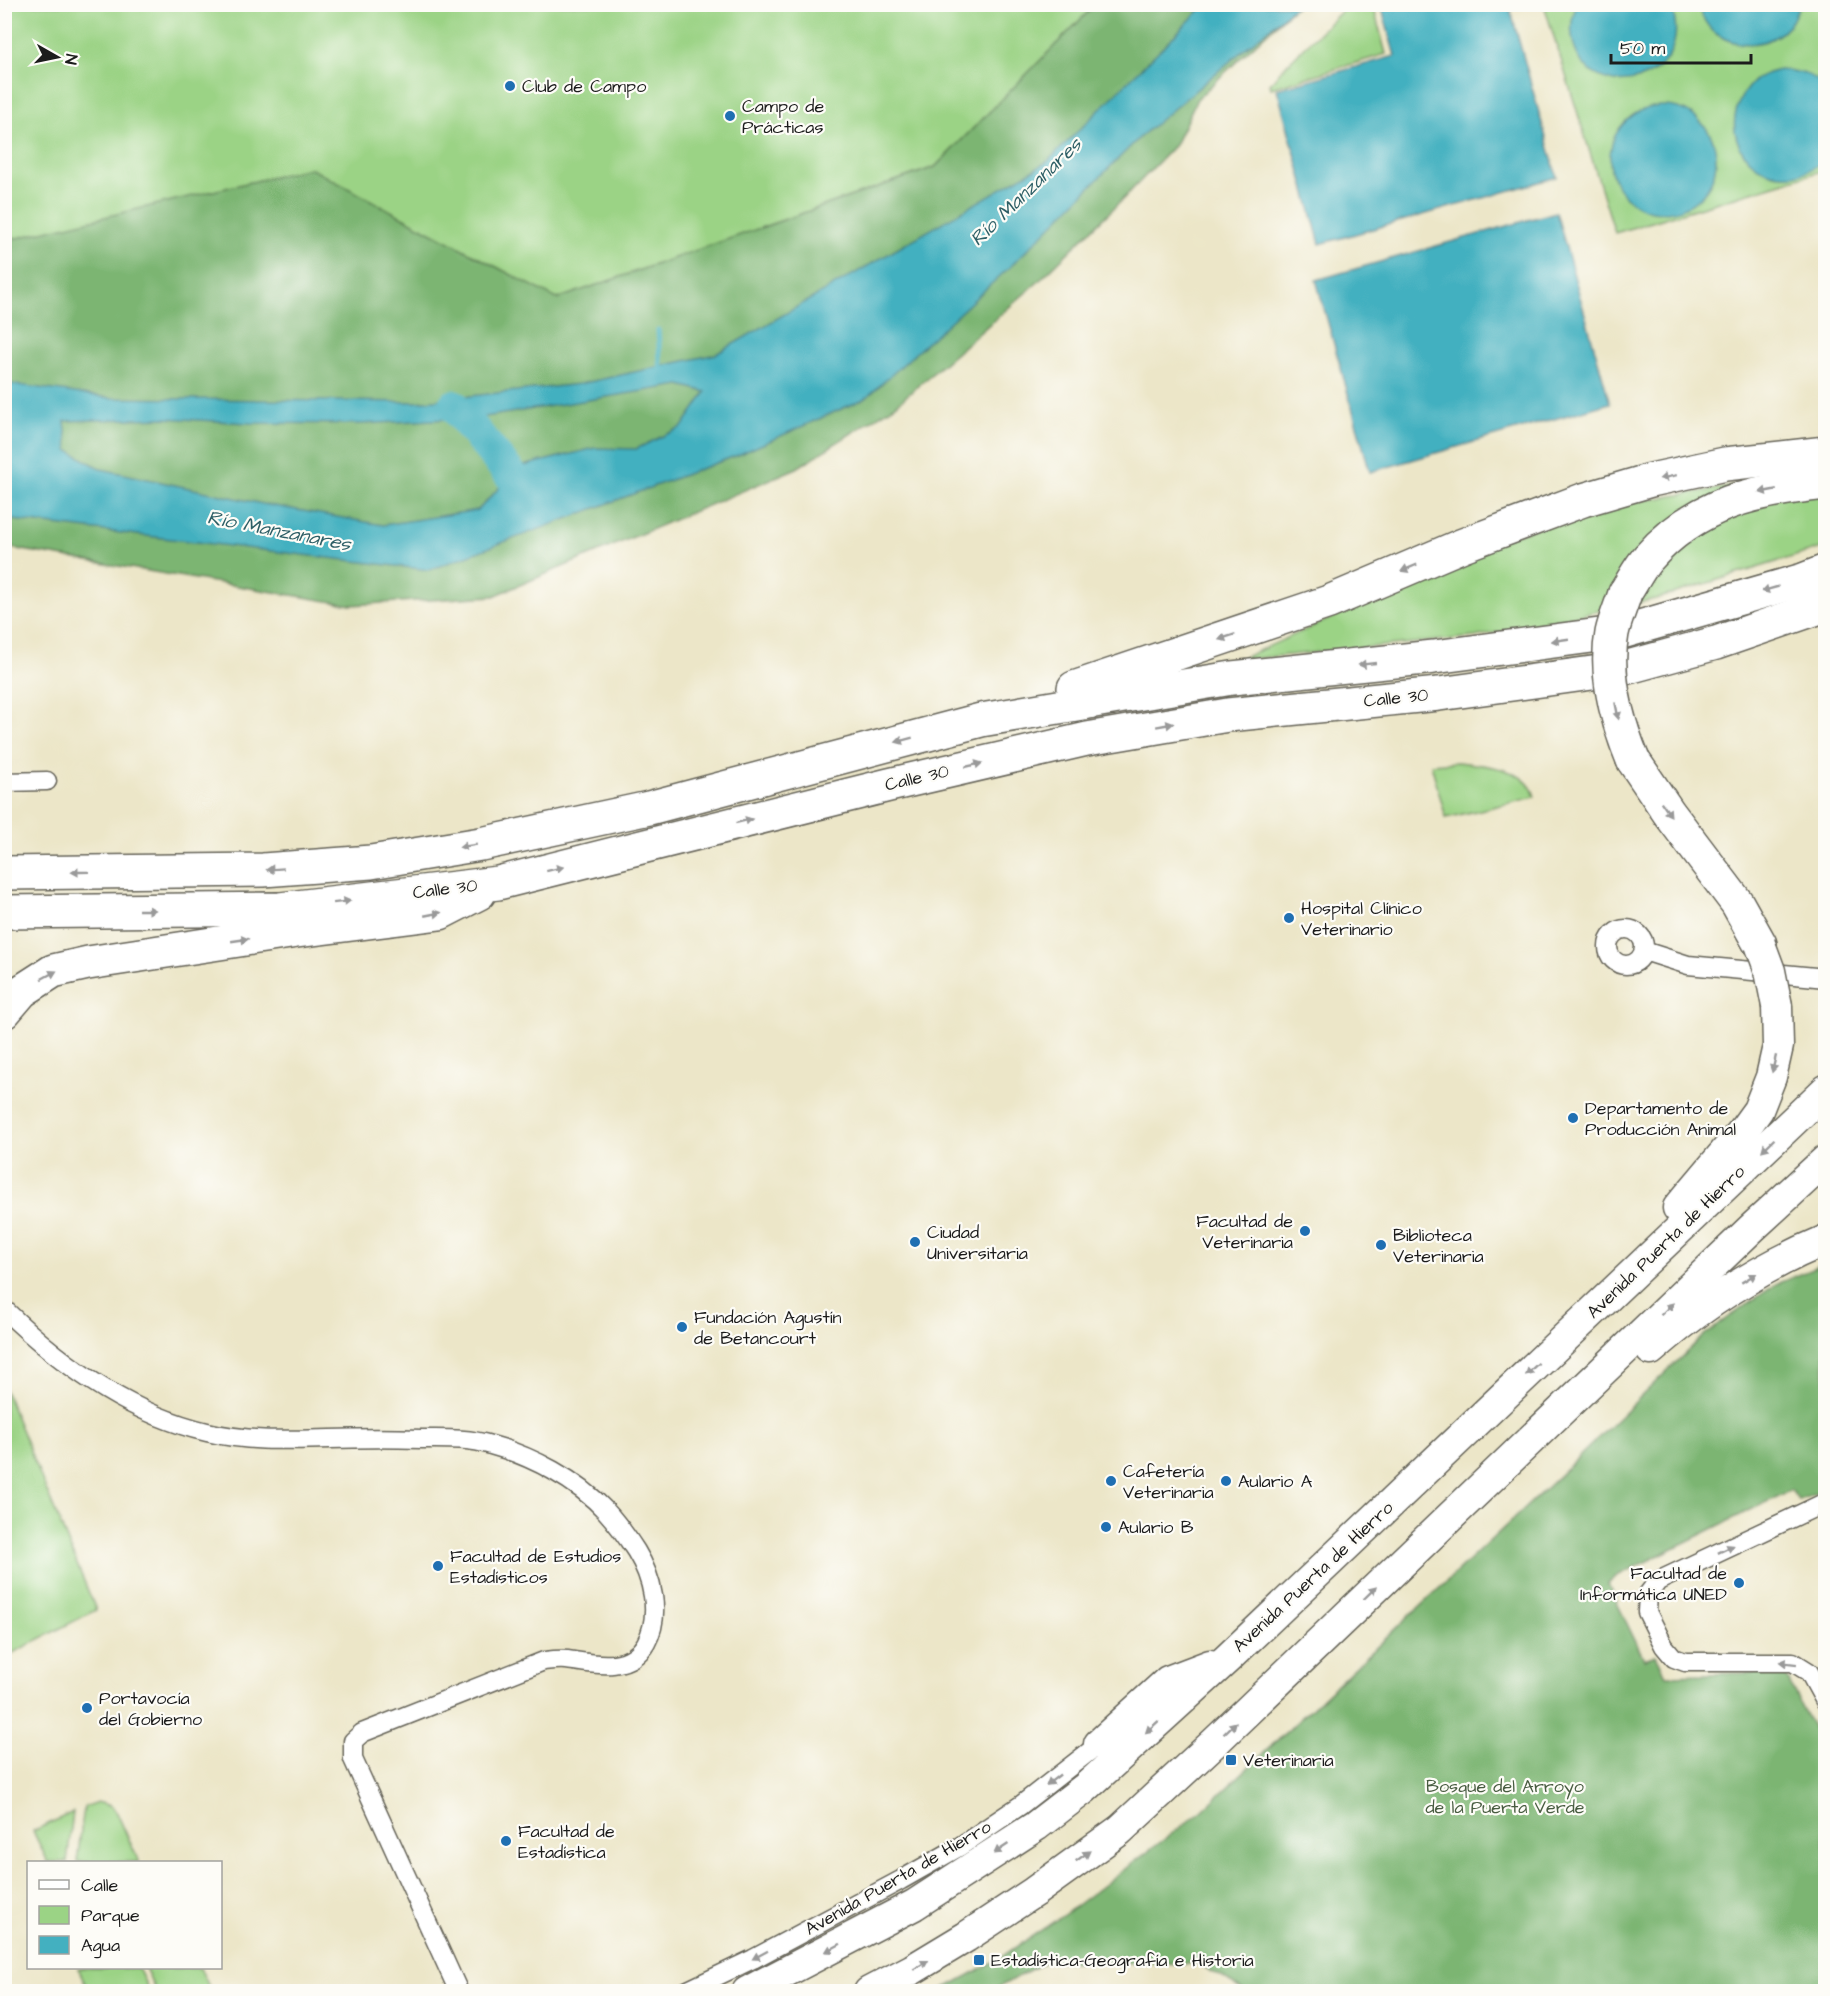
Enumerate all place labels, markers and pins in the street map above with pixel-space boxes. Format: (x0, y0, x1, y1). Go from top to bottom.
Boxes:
place label: Club de Campo (522, 74, 646, 99)
marker: Club de Campo (503, 79, 517, 93)
place label: Campo de Prácticas (742, 94, 824, 140)
marker: Campo de Prácticas (723, 109, 737, 123)
place label: Hospital Clínico Veterinario (1301, 896, 1422, 942)
marker: Hospital Clínico Veterinario (1282, 911, 1296, 925)
place label: Departamento de Producción Animal (1585, 1096, 1736, 1142)
marker: Departamento de Producción Animal (1566, 1111, 1580, 1125)
place label: Facultad de Veterinaria (1196, 1209, 1293, 1255)
place label: Ciudad Universitaria (927, 1220, 1028, 1266)
place label: Biblioteca Veterinaria (1393, 1223, 1484, 1269)
marker: Facultad de Veterinaria (1298, 1224, 1312, 1238)
marker: Ciudad Universitaria (908, 1235, 922, 1249)
marker: Biblioteca Veterinaria (1374, 1238, 1388, 1252)
place label: Fundación Agustín de Betancourt (694, 1305, 841, 1351)
marker: Fundación Agustín de Betancourt (675, 1320, 689, 1334)
place label: Cafetería Veterinaria (1123, 1459, 1214, 1505)
place label: Aulario A (1238, 1469, 1313, 1494)
marker: Cafetería Veterinaria (1104, 1474, 1118, 1488)
marker: Aulario A (1219, 1474, 1233, 1488)
place label: Aulario B (1118, 1515, 1194, 1540)
marker: Aulario B (1099, 1520, 1113, 1534)
place label: Facultad de Estudios Estadísticos (450, 1544, 621, 1590)
marker: Facultad de Estudios Estadísticos (431, 1559, 445, 1573)
place label: Facultad de Informática UNED (1580, 1561, 1727, 1607)
marker: Facultad de Informática UNED (1732, 1576, 1746, 1590)
place label: Portavocía del Gobierno (99, 1686, 202, 1732)
marker: Portavocía del Gobierno (80, 1701, 94, 1715)
place label: Veterinaria (1243, 1748, 1334, 1773)
marker: Veterinaria (1224, 1753, 1238, 1767)
place label: Facultad de Estadística (518, 1819, 615, 1865)
marker: Facultad de Estadística (499, 1834, 513, 1848)
place label: Estadística-Geografía e Historia (991, 1948, 1254, 1974)
marker: Estadística-Geografía e Historia (972, 1953, 986, 1967)

